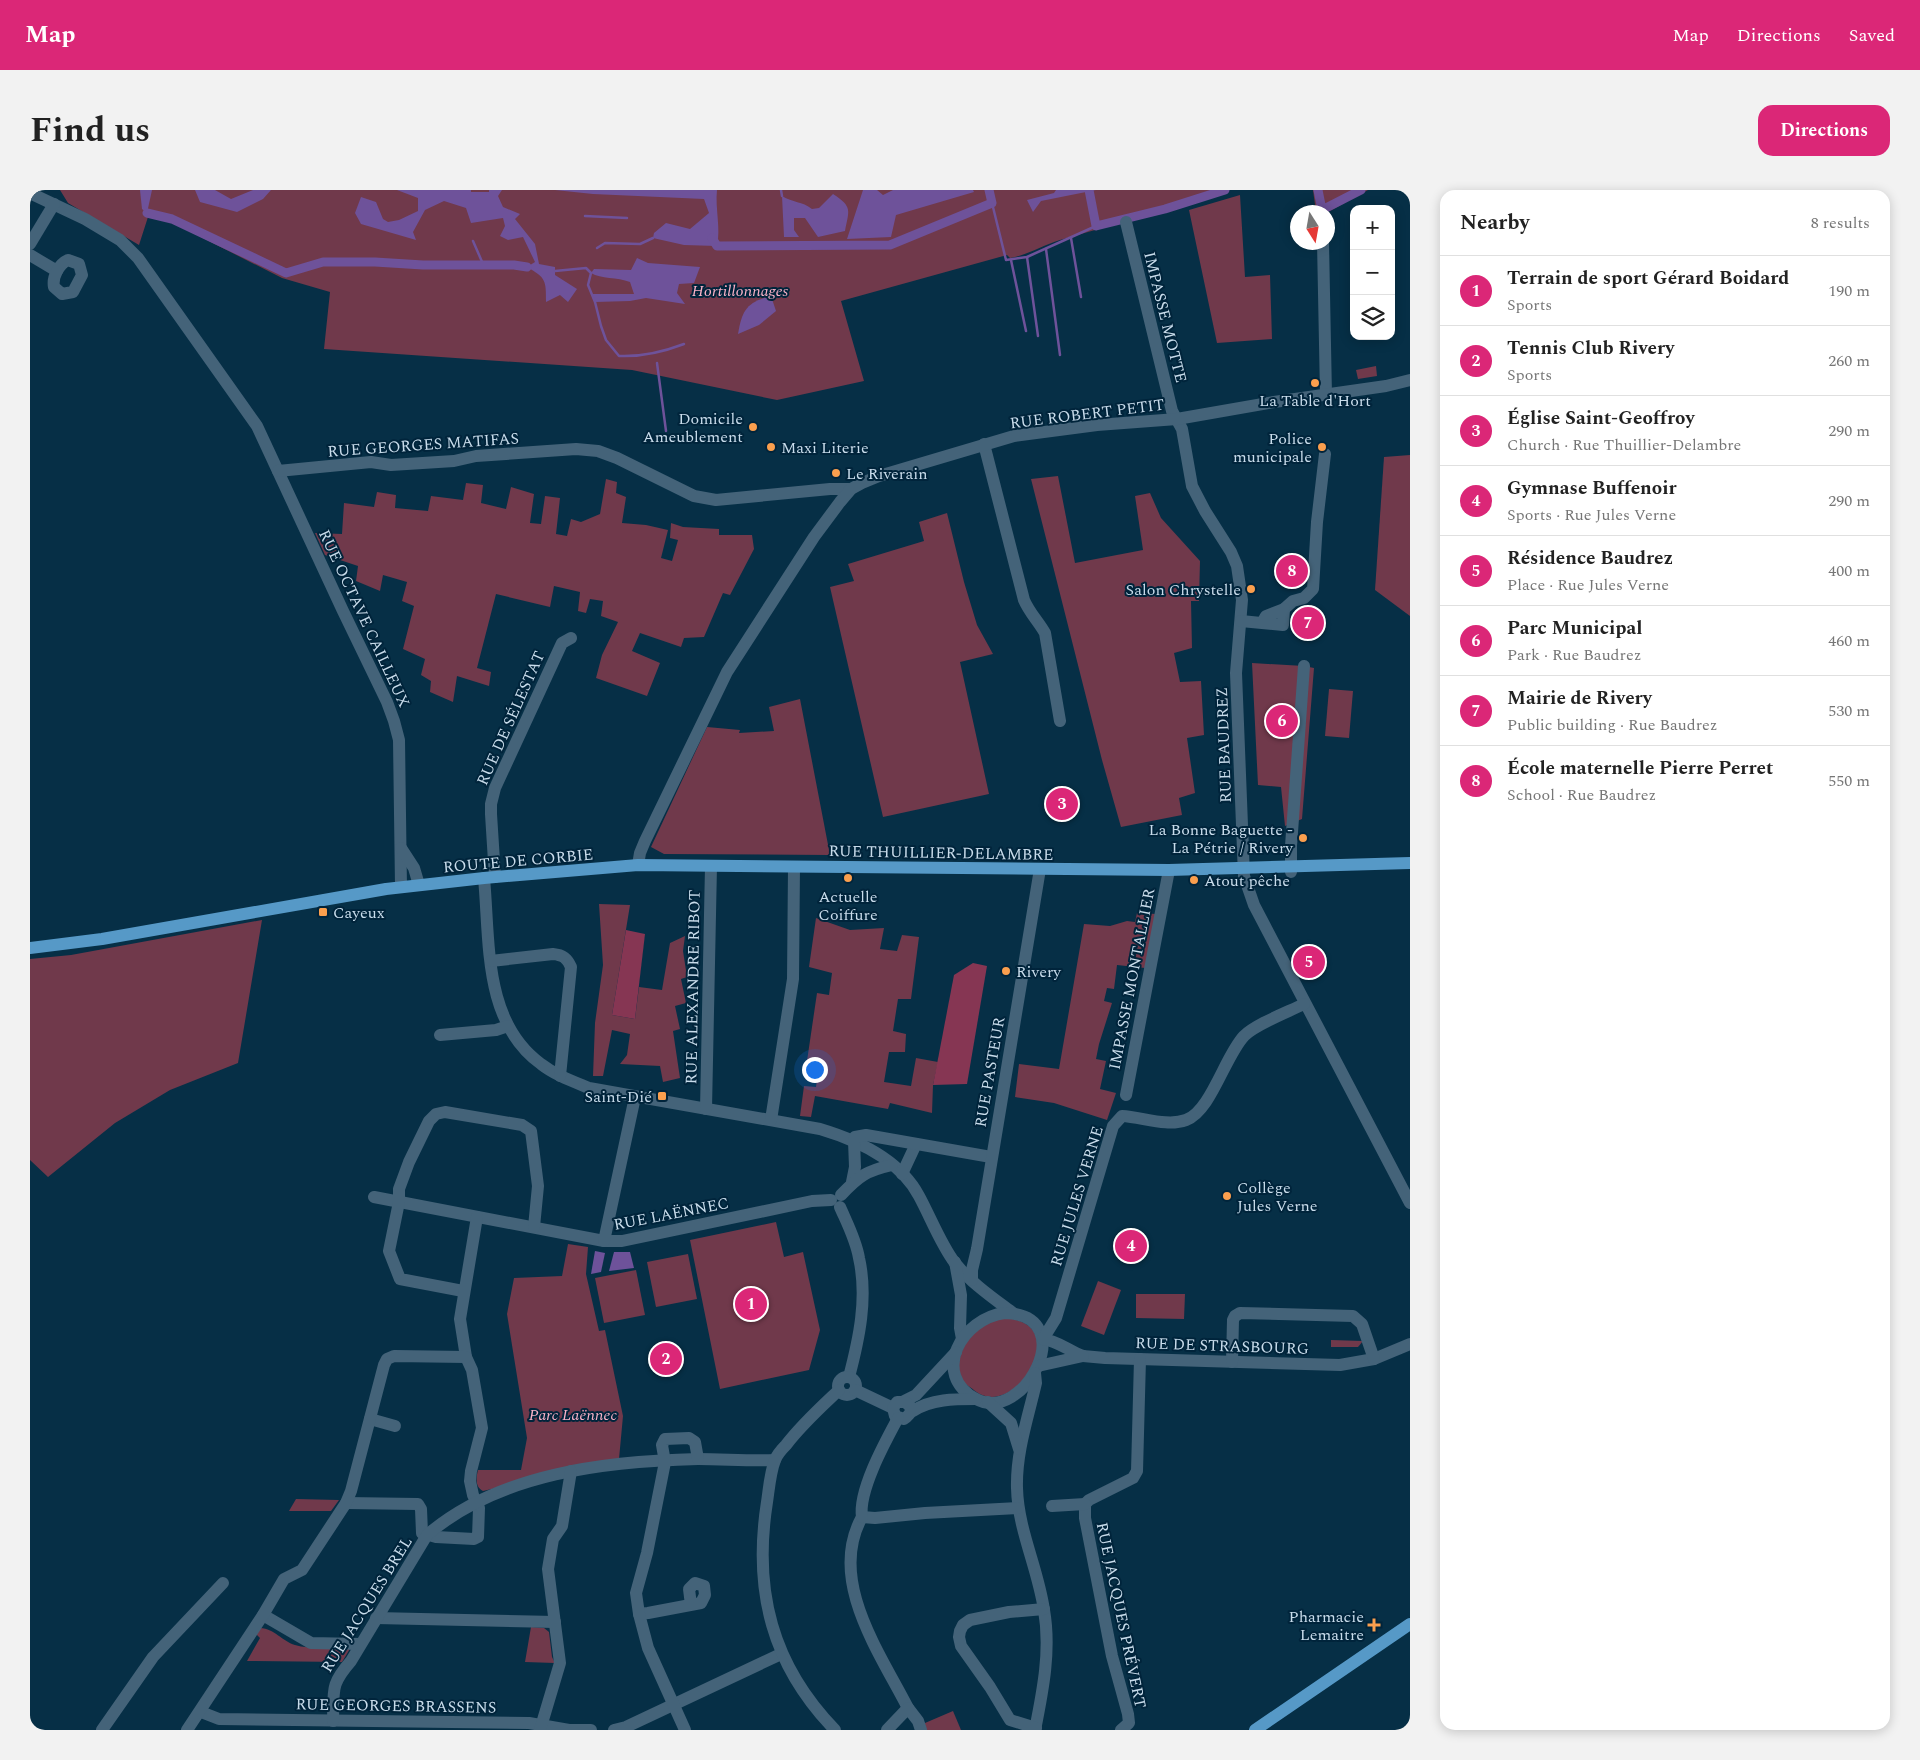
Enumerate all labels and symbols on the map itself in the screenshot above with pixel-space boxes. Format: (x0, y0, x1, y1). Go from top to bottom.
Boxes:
north arrow (1290, 205, 1335, 250)
street label: IMPASSE MOTTE (1137, 249, 1193, 385)
park label: Hortillonnages (692, 279, 789, 303)
marker: La Table d'Hort (1309, 377, 1321, 389)
place label: La Table d'Hort (1259, 389, 1371, 413)
street label: RUE ROBERT PETIT (1008, 393, 1166, 435)
place label: Domicile Ameublement (643, 407, 743, 449)
marker: Domicile Ameublement (747, 421, 759, 433)
street label: RUE GEORGES MATIFAS (327, 426, 520, 464)
place label: Police municipale (1233, 427, 1312, 469)
place label: Maxi Literie (781, 436, 869, 460)
marker: Maxi Literie (765, 441, 777, 453)
marker: Police municipale (1316, 441, 1328, 453)
place label: Le Riverain (846, 462, 928, 486)
marker: Le Riverain (830, 467, 842, 479)
street label: RUE OCTAVE CAILLEUX (312, 525, 416, 712)
pin: 8 (1276, 552, 1308, 590)
place label: Salon Chrystelle (1126, 578, 1241, 602)
marker: Salon Chrystelle (1245, 583, 1257, 595)
pin: 7 (1292, 604, 1324, 642)
street label: RUE DE SÉLESTAT (470, 647, 551, 789)
street label: RUE BAUDREZ (1210, 687, 1238, 803)
pin: 6 (1266, 702, 1298, 740)
pin: 3 (1046, 785, 1078, 823)
place label: La Bonne Baguette - La Pétrie / Rivery (1149, 818, 1294, 860)
marker: La Bonne Baguette - La Pétrie / Rivery (1297, 832, 1309, 844)
street label: RUE THUILLIER-DELAMBRE (828, 839, 1054, 867)
street label: ROUTE DE CORBIE (442, 842, 594, 880)
place label: Atout pêche (1204, 869, 1290, 893)
marker: Actuelle Coiffure (842, 872, 854, 884)
marker: Atout pêche (1188, 874, 1200, 886)
place label: Actuelle Coiffure (818, 885, 878, 927)
street label: IMPASSE MONTALLIER (1103, 886, 1161, 1072)
street label: RUE ALEXANDRE RIBOT (679, 889, 707, 1085)
place label: Cayeux (333, 901, 385, 925)
marker: Cayeux (317, 906, 329, 918)
pin: 5 (1293, 943, 1325, 981)
place label: Rivery (1016, 960, 1062, 984)
marker: Rivery (1000, 965, 1012, 977)
street label: RUE PASTEUR (968, 1015, 1012, 1129)
your location (802, 1057, 828, 1083)
place label: Saint-Dié (585, 1085, 652, 1109)
marker: Saint-Dié (656, 1090, 668, 1102)
street label: RUE JULES VERNE (1044, 1123, 1110, 1269)
place label: Collège Jules Verne (1237, 1176, 1318, 1218)
marker: Collège Jules Verne (1221, 1190, 1233, 1202)
street label: RUE LAËNNEC (611, 1191, 731, 1237)
pin: 4 (1115, 1227, 1147, 1265)
pin: 1 (735, 1285, 767, 1323)
street label: RUE DE STRASBOURG (1135, 1331, 1309, 1361)
pin: 2 (650, 1340, 682, 1378)
park label: Parc Laënnec (529, 1403, 617, 1427)
street label: RUE JACQUES PRÉVERT (1090, 1520, 1153, 1711)
street label: RUE JACQUES BREL (315, 1532, 419, 1677)
place label: Pharmacie Lemaitre (1288, 1605, 1364, 1647)
marker: Pharmacie Lemaitre (1368, 1619, 1380, 1631)
street label: RUE GEORGES BRASSENS (295, 1692, 497, 1720)

